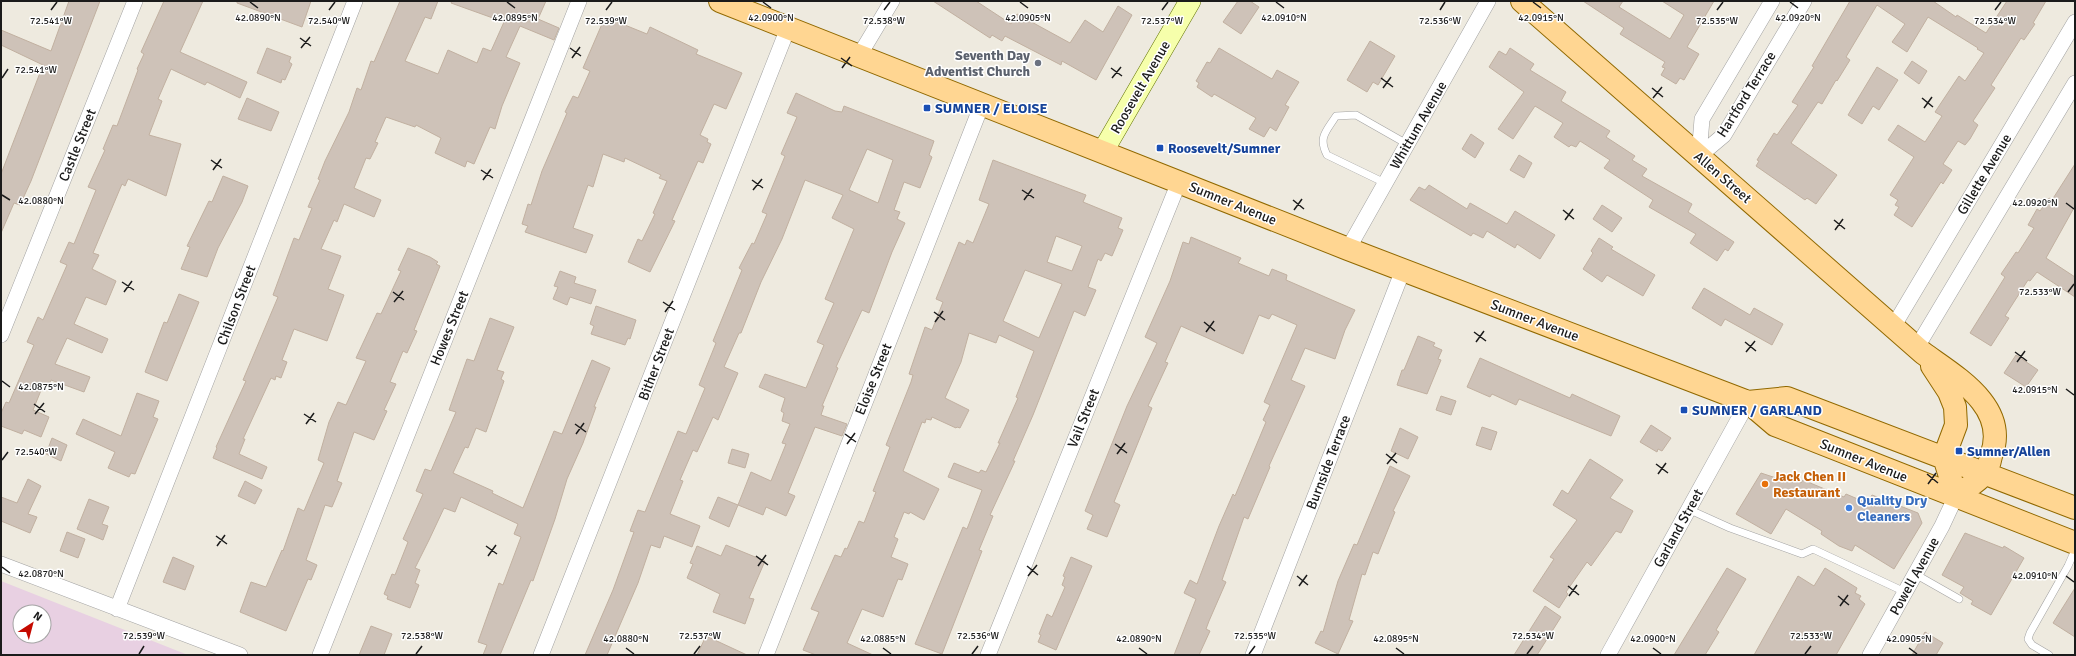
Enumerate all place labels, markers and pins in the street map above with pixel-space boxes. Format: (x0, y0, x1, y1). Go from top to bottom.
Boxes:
place label: Seventh Day Adventist Church (925, 47, 1030, 80)
marker: Seventh Day Adventist Church (1033, 58, 1043, 68)
place label: SUMNER / ELOISE (935, 100, 1047, 117)
marker: SUMNER / ELOISE (922, 103, 932, 113)
place label: Roosevelt/Sumner (1168, 140, 1281, 157)
marker: Roosevelt/Sumner (1155, 143, 1165, 153)
place label: SUMNER / GARLAND (1692, 402, 1822, 419)
marker: SUMNER / GARLAND (1679, 405, 1689, 415)
place label: Sumner/Allen (1967, 443, 2051, 460)
marker: Sumner/Allen (1954, 446, 1964, 456)
place label: Jack Chen II Restaurant (1773, 468, 1846, 501)
marker: Jack Chen II Restaurant (1760, 479, 1770, 489)
place label: Quality Dry Cleaners (1857, 492, 1927, 525)
marker: Quality Dry Cleaners (1844, 503, 1854, 513)

